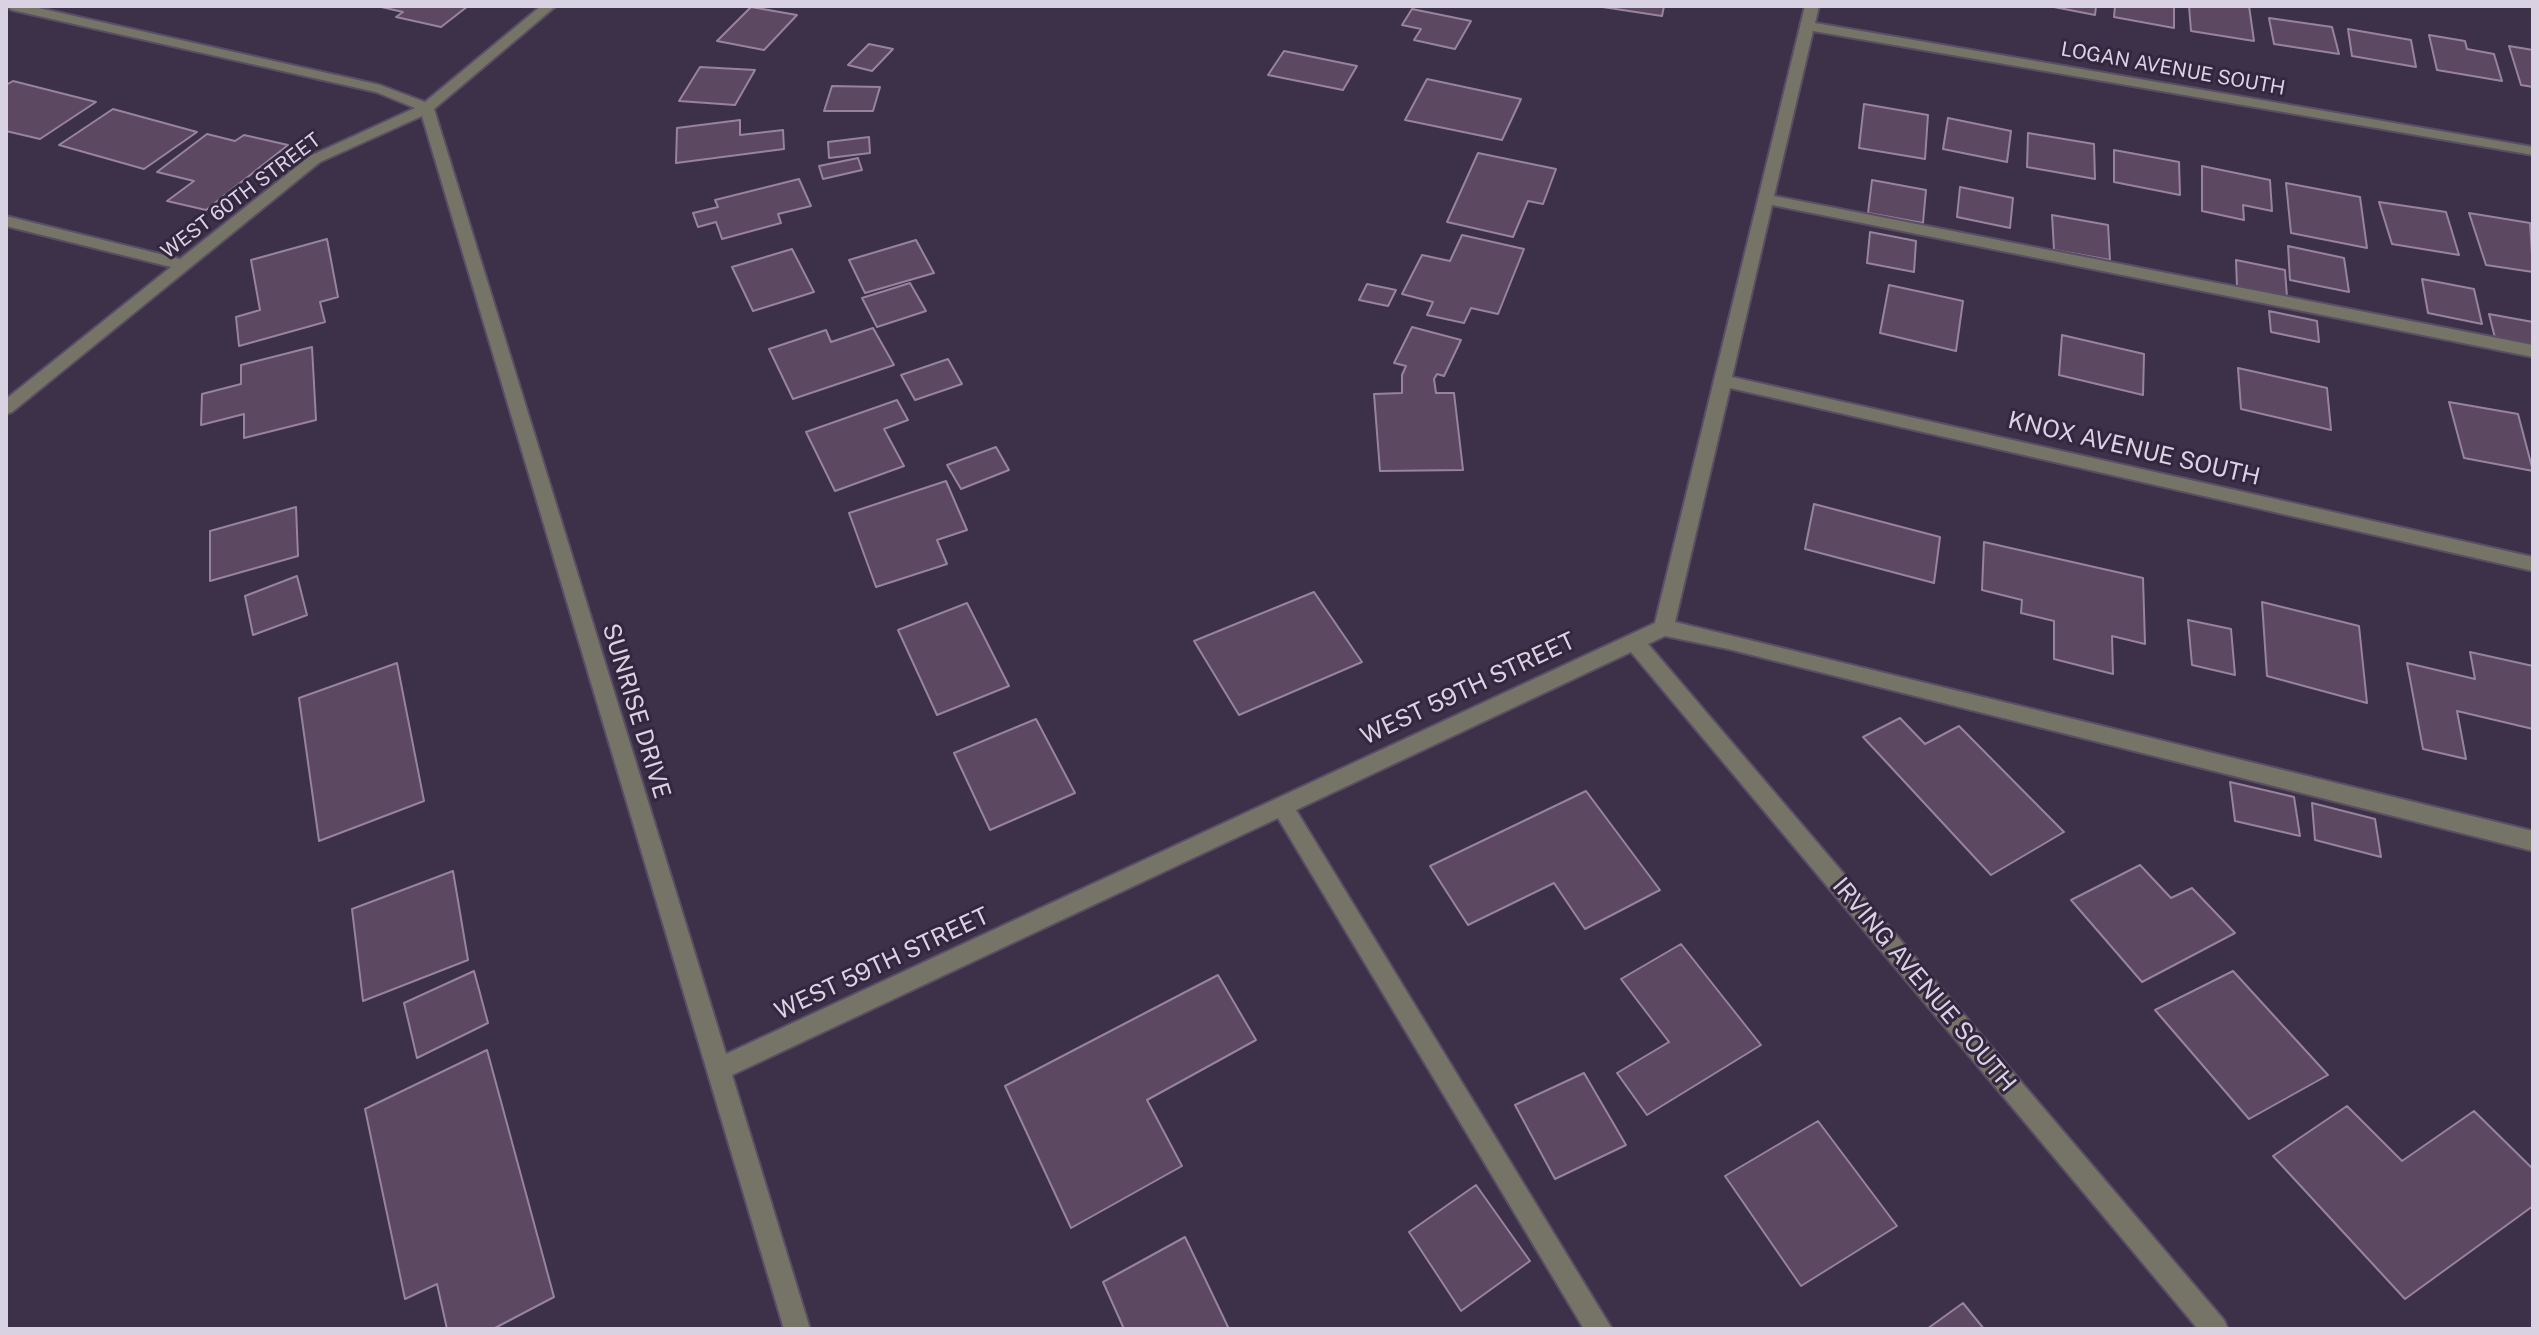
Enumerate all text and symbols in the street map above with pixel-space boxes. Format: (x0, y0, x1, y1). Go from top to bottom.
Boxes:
street label: LOGAN AVENUE SOUTH (2059, 37, 2287, 101)
street label: WEST 60TH STREET (156, 128, 326, 264)
street label: KNOX AVENUE SOUTH (2005, 406, 2263, 492)
street label: SUNRISE DRIVE (596, 620, 676, 802)
street label: WEST 59TH STREET (1356, 627, 1580, 751)
street label: IRVING AVENUE SOUTH (1826, 872, 2022, 1098)
street label: WEST 59TH STREET (770, 902, 994, 1026)

